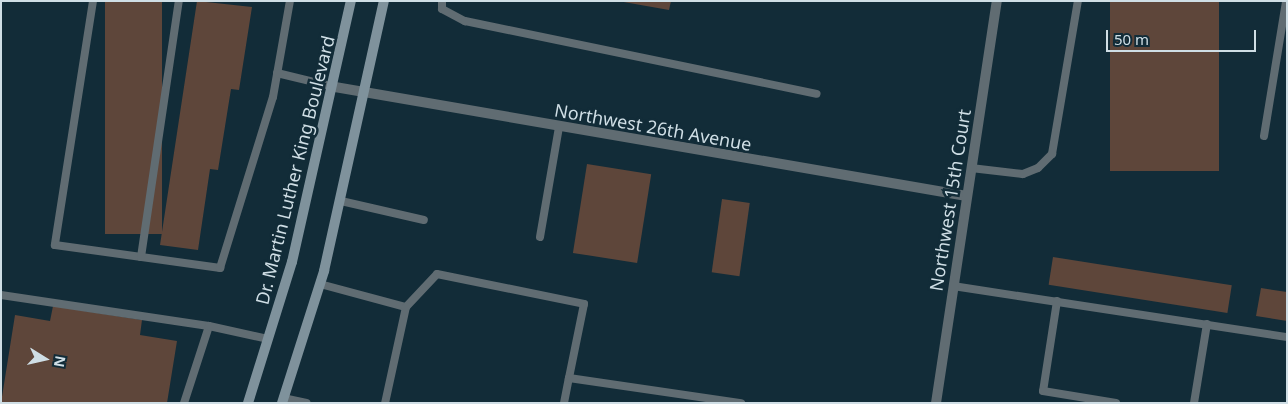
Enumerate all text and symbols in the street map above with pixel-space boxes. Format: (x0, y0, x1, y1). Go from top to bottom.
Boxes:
scale bar (1108, 20, 1258, 52)
text: 50 m (1114, 29, 1149, 49)
street label: Dr. Martin Luther King Boulevard (251, 33, 339, 307)
street label: Northwest 26th Avenue (553, 99, 753, 155)
street label: Northwest 15th Court (925, 107, 975, 293)
north arrow (20, 334, 70, 384)
text: N (50, 354, 71, 369)

